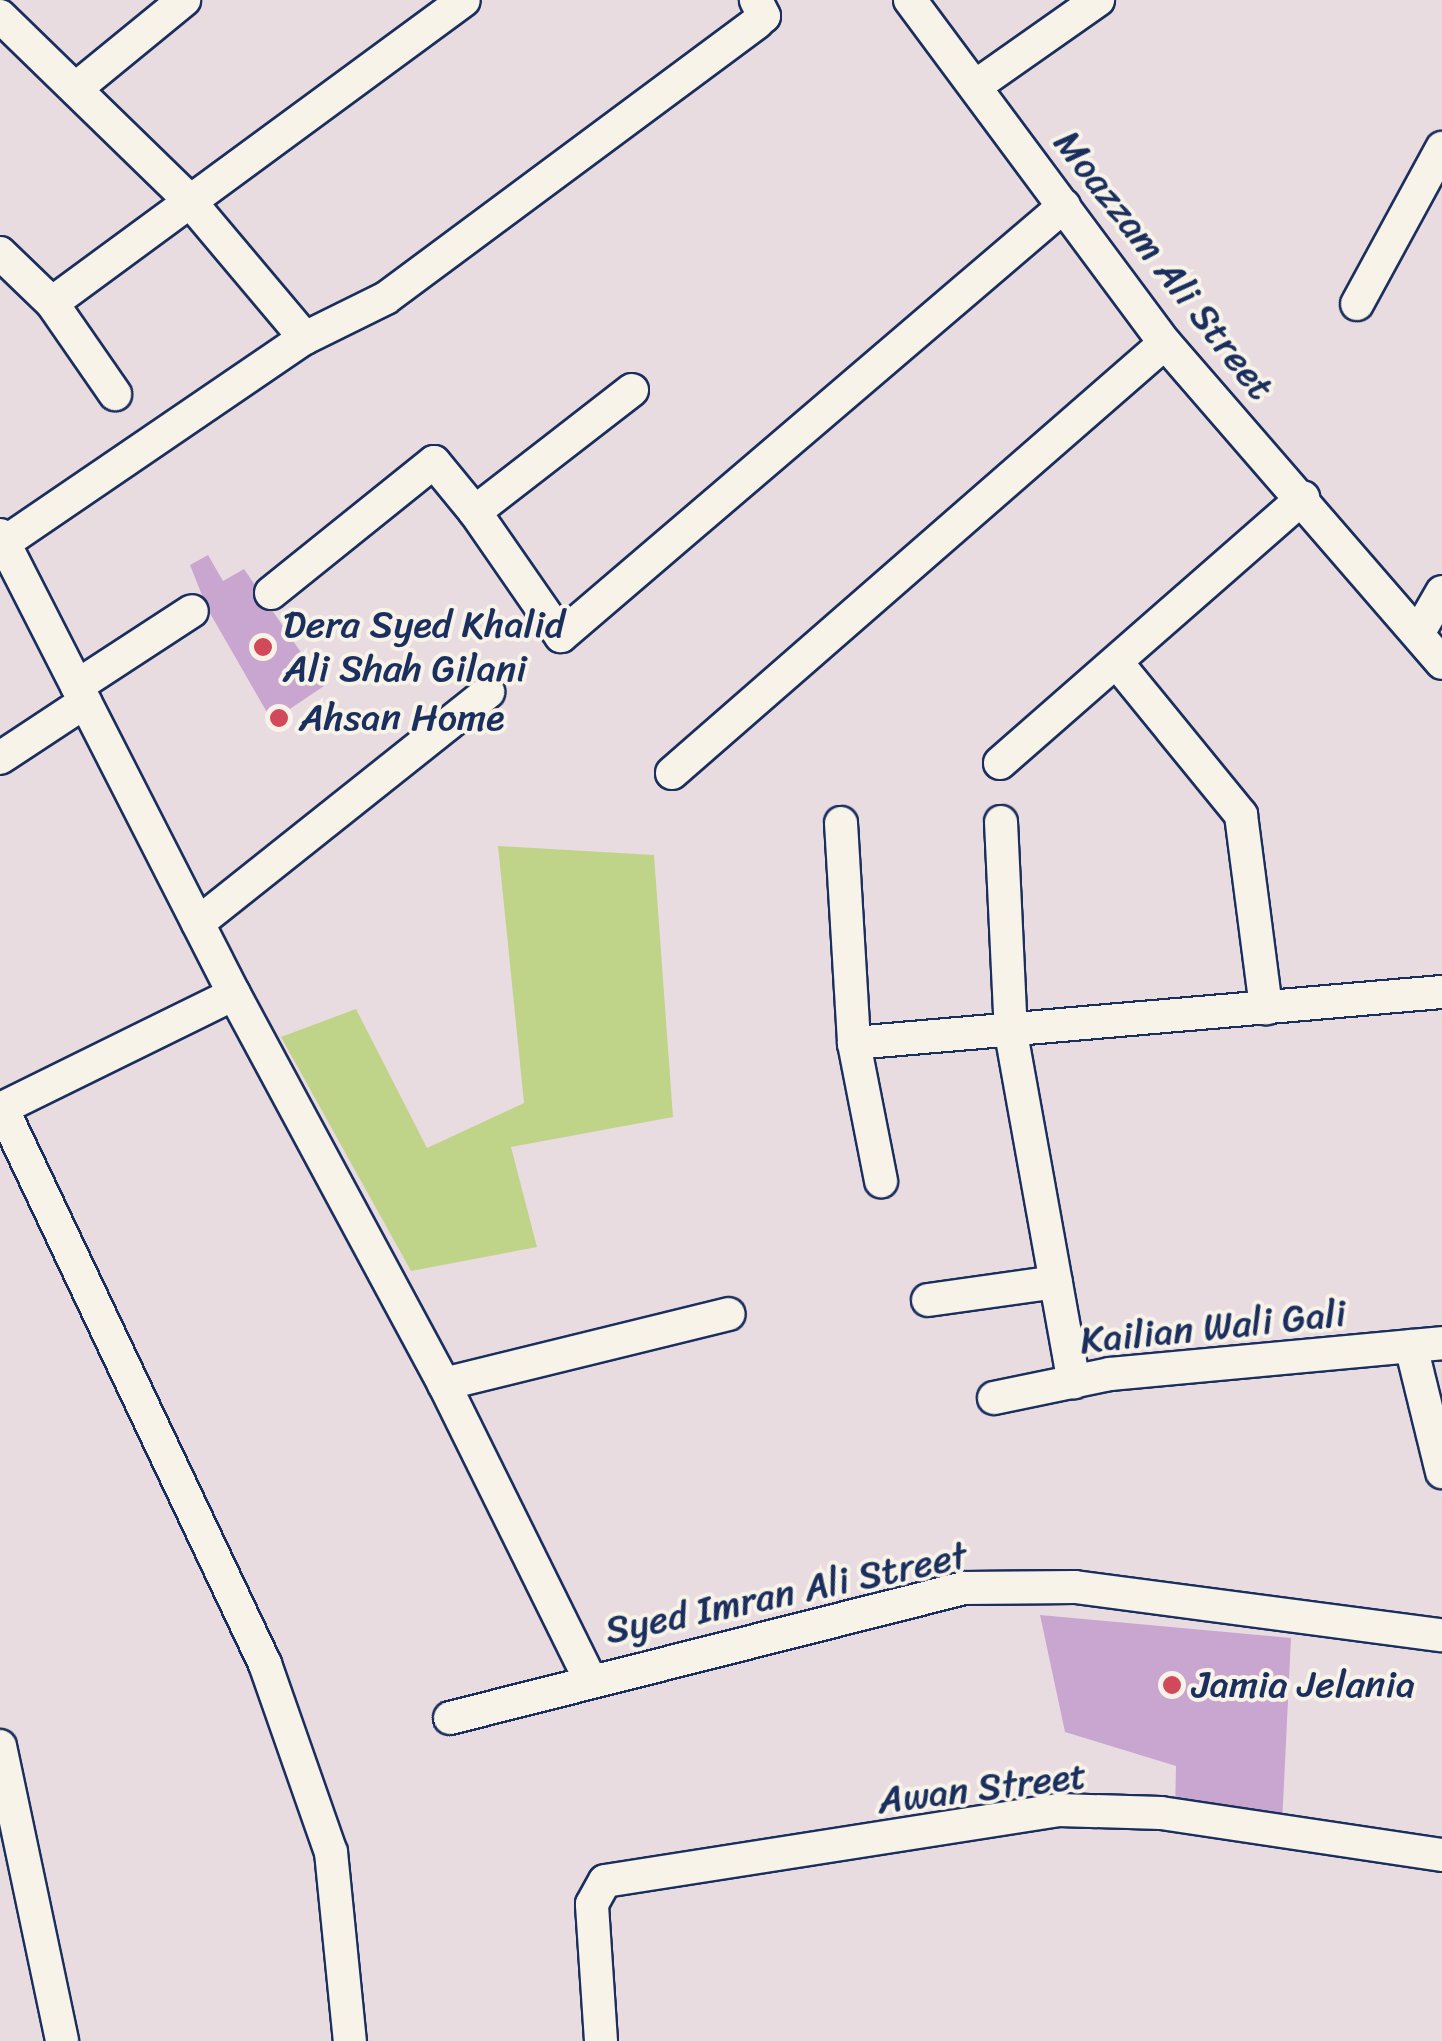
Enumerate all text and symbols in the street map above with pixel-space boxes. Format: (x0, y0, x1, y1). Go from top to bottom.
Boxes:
street label: Moazzam Ali Street (1044, 121, 1284, 409)
place label: Dera Syed Khalid Ali Shah Gilani (283, 602, 566, 692)
marker: Dera Syed Khalid Ali Shah Gilani (252, 636, 274, 658)
place label: Ahsan Home (299, 695, 506, 741)
marker: Ahsan Home (268, 707, 290, 729)
street label: Kailian Wali Gali (1078, 1290, 1348, 1364)
street label: Syed Imran Ali Street (601, 1532, 971, 1654)
place label: Jamia Jelania (1192, 1662, 1415, 1708)
marker: Jamia Jelania (1161, 1674, 1183, 1696)
street label: Awan Street (874, 1753, 1090, 1823)

